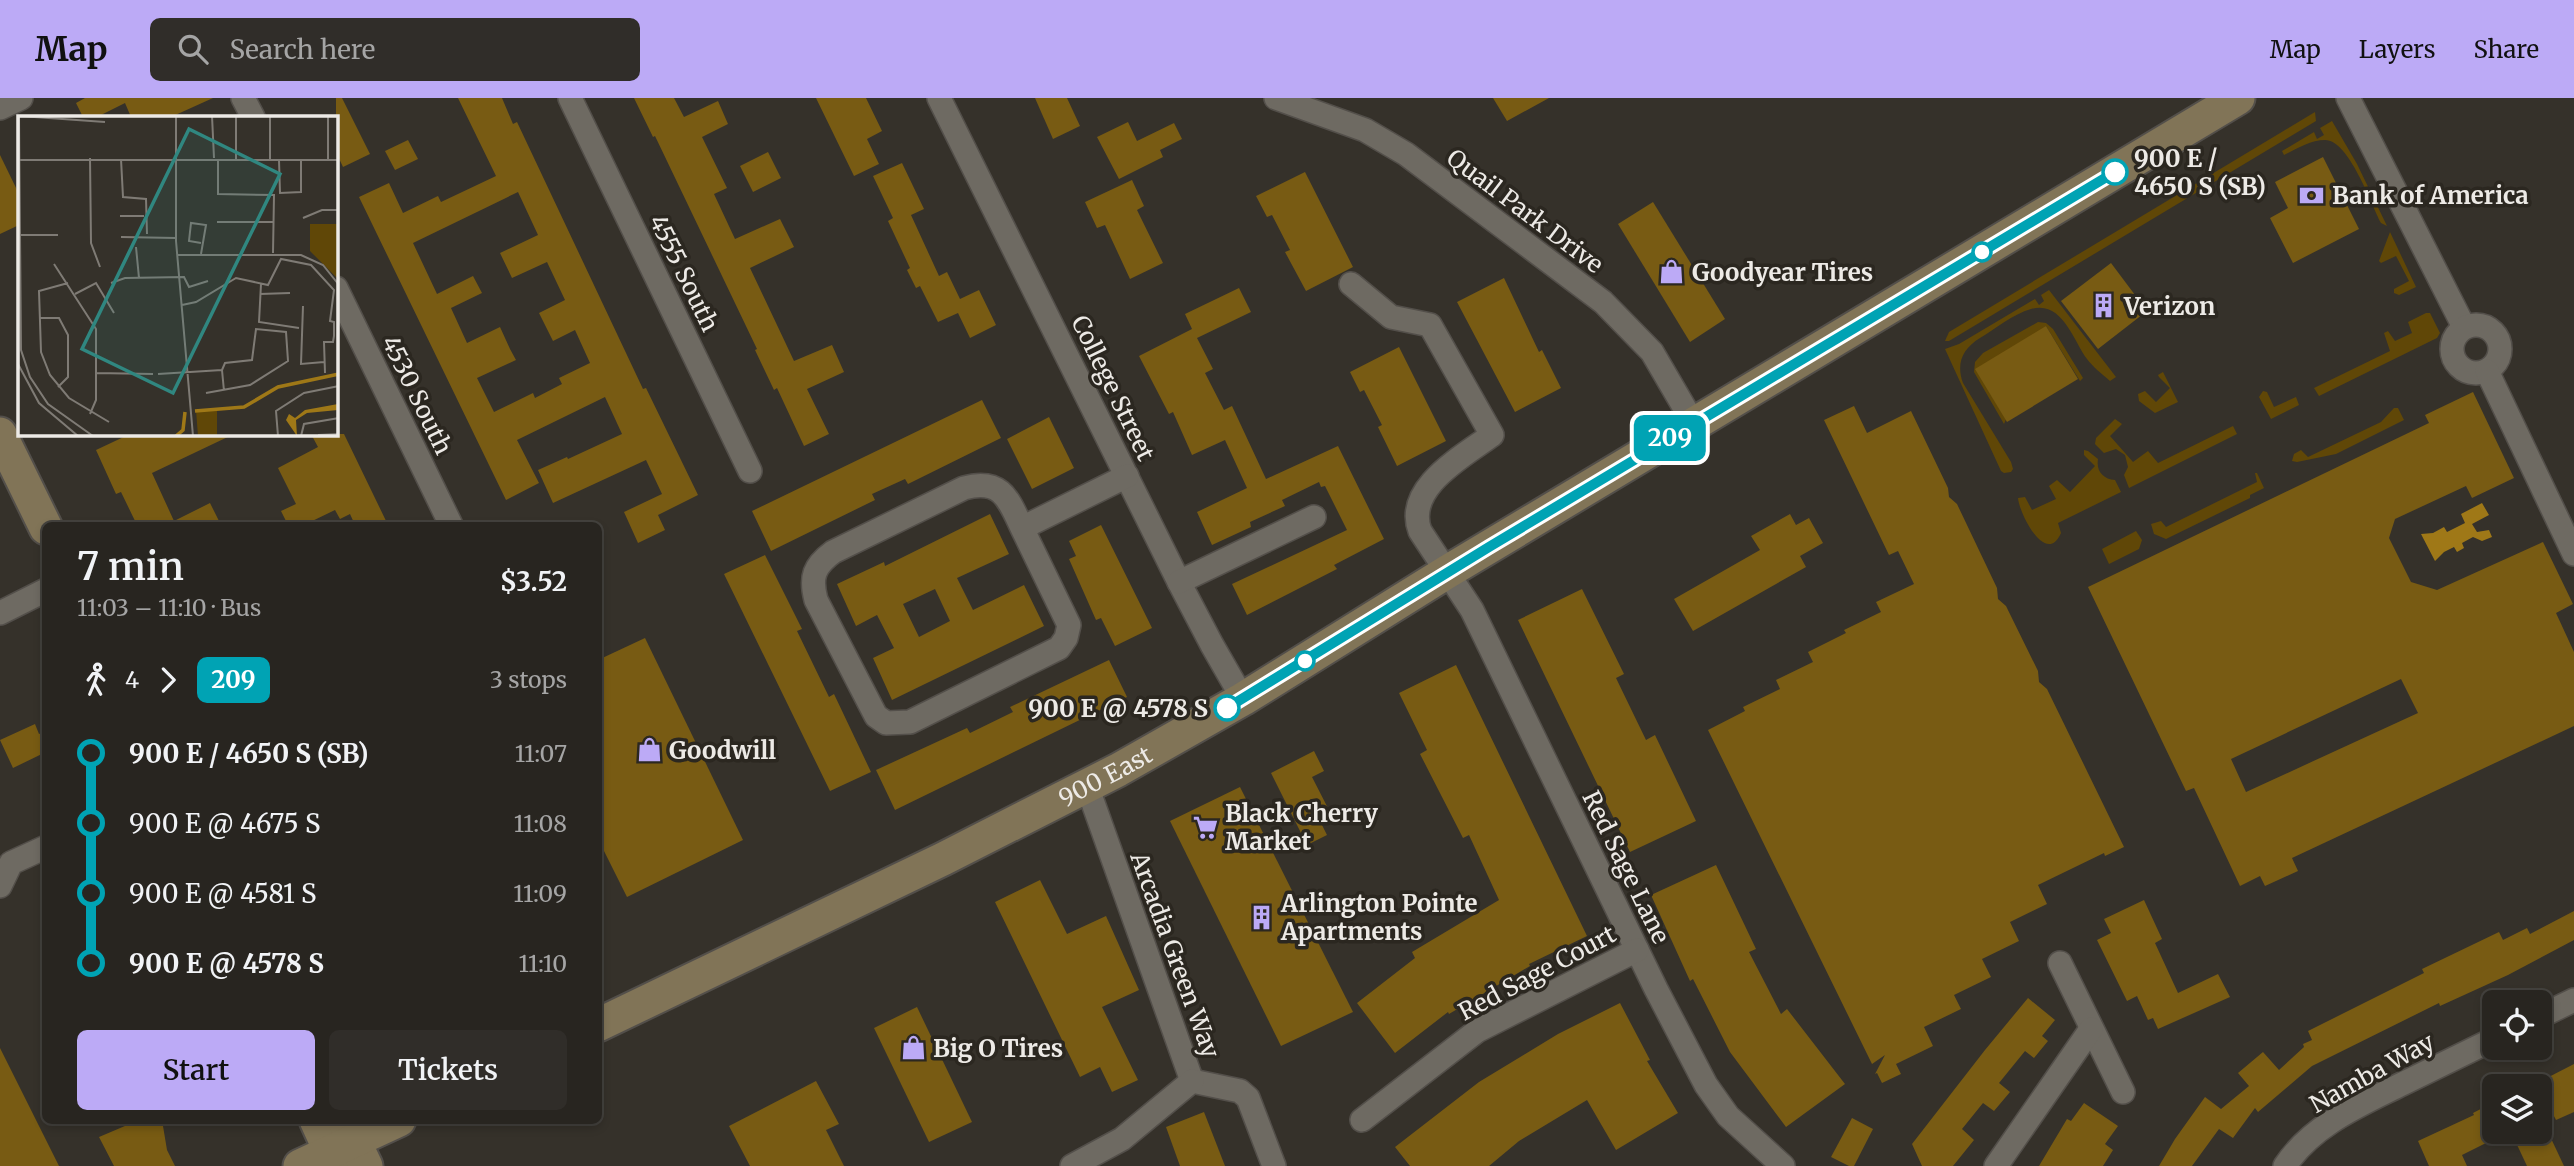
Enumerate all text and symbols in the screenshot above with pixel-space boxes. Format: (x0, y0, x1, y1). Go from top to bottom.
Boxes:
search box (150, 18, 640, 81)
text: Map (35, 29, 108, 70)
icon: search (174, 30, 212, 68)
text: Search here (230, 33, 375, 66)
text: Map (2270, 34, 2321, 65)
text: Layers (2359, 34, 2435, 65)
text: Share (2473, 34, 2539, 65)
inset map (18, 116, 338, 436)
street label: Quail Park Drive (1441, 142, 1609, 280)
place label: 900 E / 4650 S (SB) (2134, 143, 2266, 202)
marker: 900 E / 4650 S (SB) (2102, 159, 2128, 185)
place label: Bank of America (2332, 180, 2529, 211)
bank icon: Bank of America (2298, 181, 2326, 209)
street label: 4555 South (642, 209, 726, 337)
unlabelled marker (1972, 242, 1992, 262)
place label: Goodyear Tires (1692, 257, 1873, 288)
shop icon: Goodyear Tires (1658, 258, 1686, 286)
place label: Verizon (2123, 291, 2215, 322)
building icon: Verizon (2090, 292, 2118, 320)
street label: College Street (1064, 310, 1162, 466)
street label: 4530 South (375, 330, 459, 460)
line badge: 209 (1630, 415, 1710, 461)
text: 209 (1648, 422, 1692, 453)
text: 7 min (77, 543, 184, 590)
text: $3.52 (500, 565, 567, 598)
text: 11:03 – 11:10 · Bus (77, 593, 261, 622)
unlabelled marker (1295, 651, 1315, 671)
icon: walk (77, 661, 115, 699)
icon: forward (149, 661, 187, 699)
text: 209 (211, 664, 256, 695)
text: 4 (125, 665, 139, 694)
text: 3 stops (490, 665, 567, 694)
place label: 900 E @ 4578 S (1028, 693, 1208, 724)
marker: 900 E @ 4578 S (1214, 695, 1240, 721)
place label: Goodwill (669, 735, 776, 766)
shop icon: Goodwill (635, 736, 663, 764)
text: 900 E / 4650 S (SB) (129, 737, 368, 770)
street label: 900 East (1053, 738, 1158, 813)
text: 11:07 (515, 739, 567, 768)
street label: Red Sage Lane (1576, 785, 1676, 949)
place label: Black Cherry Market (1225, 798, 1379, 857)
text: 900 E @ 4675 S (129, 807, 320, 840)
text: 11:08 (514, 809, 567, 838)
supermarket icon: Black Cherry Market (1191, 813, 1219, 841)
street label: Arcadia Green Way (1123, 847, 1227, 1062)
text: 900 E @ 4581 S (129, 877, 317, 910)
text: 11:09 (513, 879, 567, 908)
place label: Arlington Pointe Apartments (1280, 888, 1478, 947)
building icon: Arlington Pointe Apartments (1247, 903, 1275, 931)
street label: Red Sage Court (1453, 918, 1622, 1028)
text: 900 E @ 4578 S (129, 947, 324, 980)
text: 11:10 (518, 949, 567, 978)
map controls (2482, 990, 2552, 1144)
button: locate (2482, 990, 2552, 1060)
street label: Namba Way (2304, 1026, 2440, 1120)
button: Start (77, 1030, 315, 1110)
button: Tickets (329, 1030, 567, 1110)
place label: Big O Tires (933, 1033, 1063, 1064)
shop icon: Big O Tires (899, 1034, 927, 1062)
button: layers (2482, 1074, 2552, 1144)

